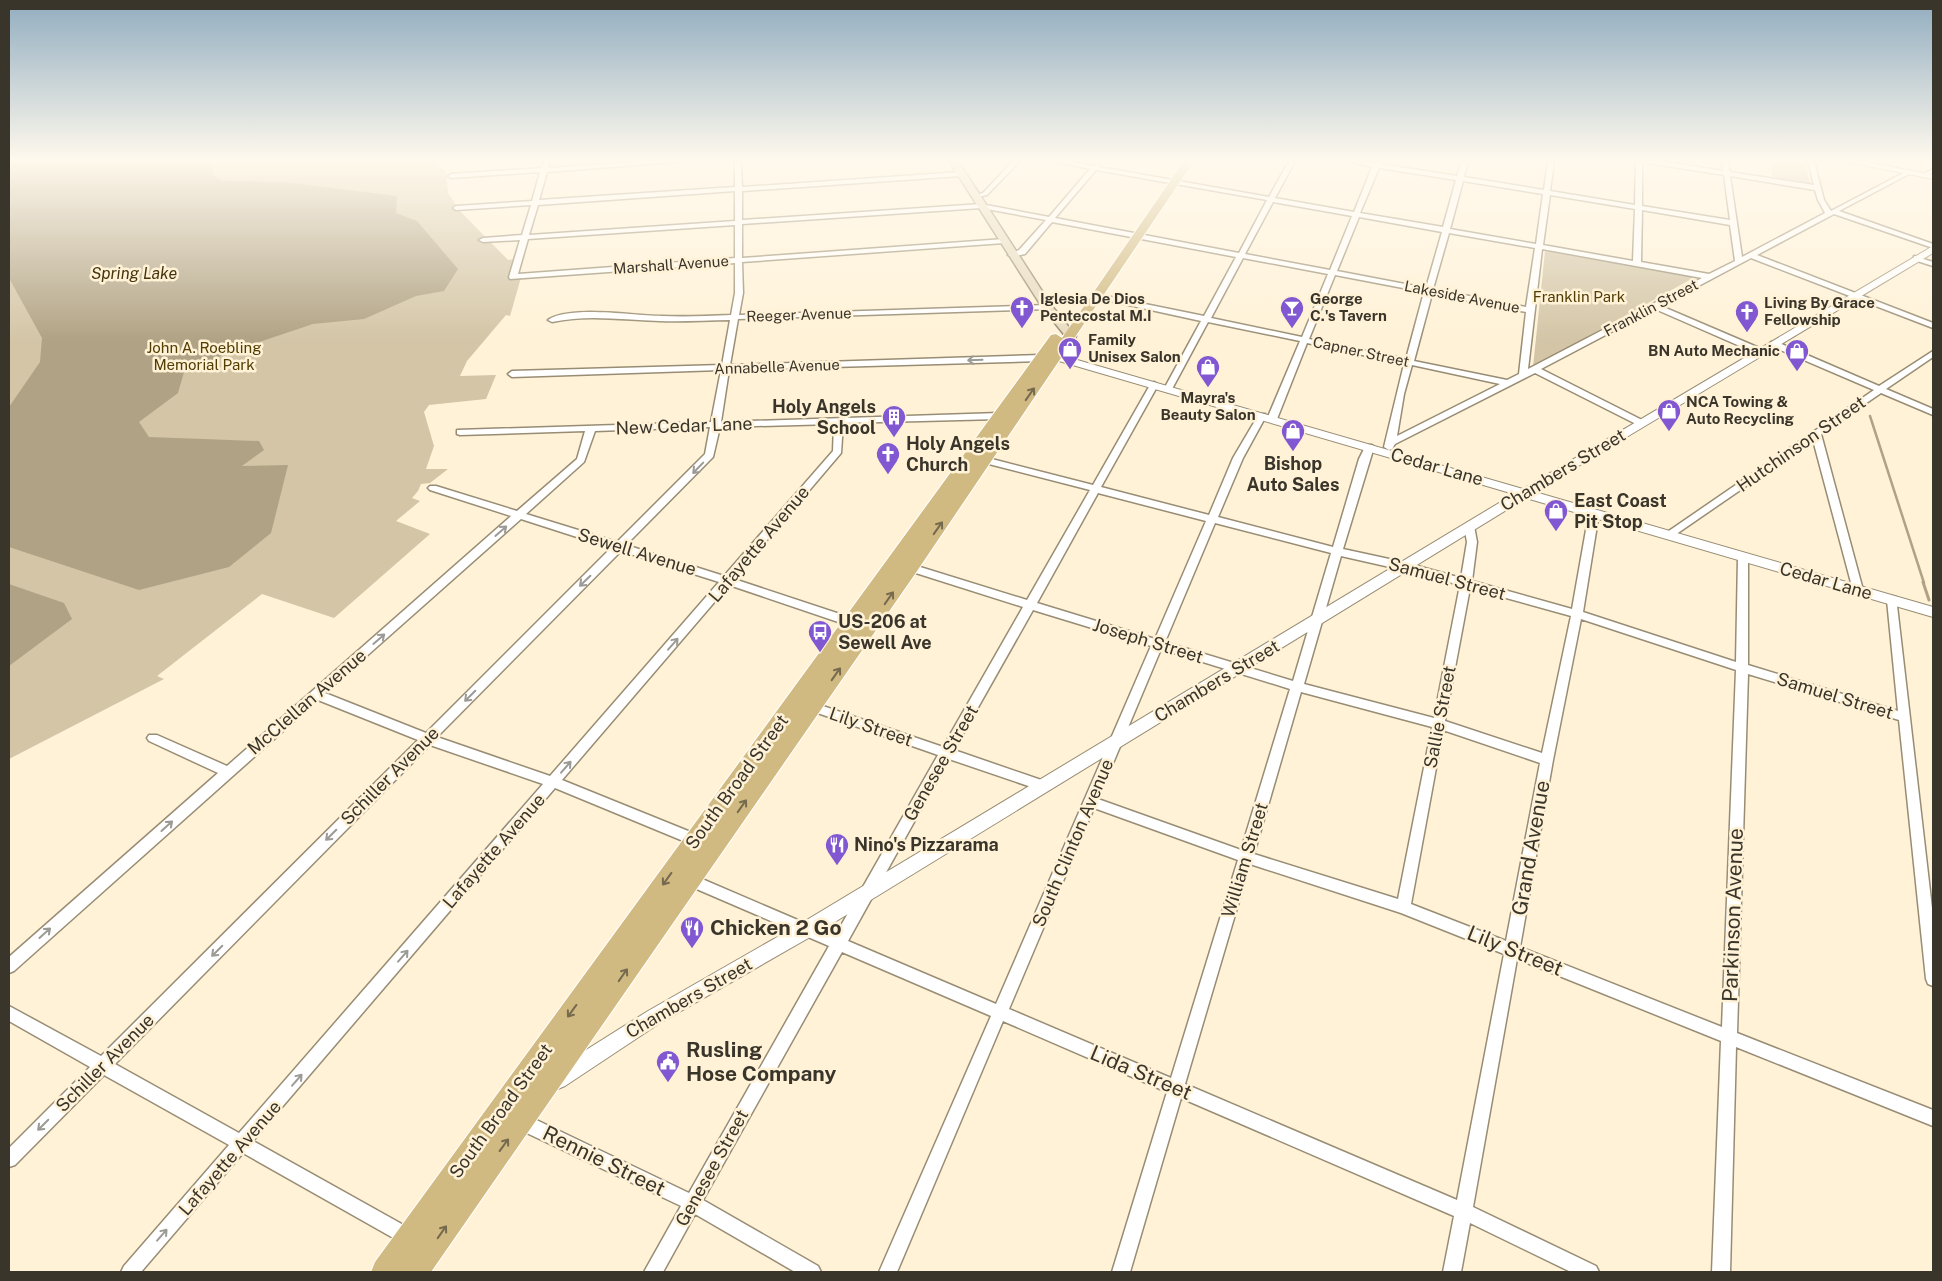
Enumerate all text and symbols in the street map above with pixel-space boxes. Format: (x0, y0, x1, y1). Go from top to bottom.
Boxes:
street label: Marshall Avenue (613, 252, 729, 277)
water label: Spring Lake (91, 264, 177, 283)
street label: Franklin Street (1601, 276, 1701, 340)
street label: Lakeside Avenue (1403, 277, 1521, 316)
park label: Franklin Park (1533, 288, 1625, 305)
place label: Iglesia De Dios Pentecostal M.I (1040, 290, 1152, 324)
place label: George C.'s Tavern (1310, 290, 1387, 324)
place label: Living By Grace Fellowship (1764, 294, 1875, 328)
church icon: Iglesia De Dios Pentecostal M.I (1009, 295, 1035, 329)
bar icon: George C.'s Tavern (1279, 295, 1305, 329)
church icon: Living By Grace Fellowship (1734, 299, 1760, 333)
street label: Reeger Avenue (746, 304, 852, 325)
place label: Family Unisex Salon (1088, 331, 1181, 365)
street label: Capner Street (1311, 333, 1411, 370)
shop icon: Family Unisex Salon (1057, 336, 1083, 370)
shop icon: BN Auto Mechanic (1784, 338, 1810, 372)
park label: John A. Roebling Memorial Park (147, 339, 261, 373)
place label: BN Auto Mechanic (1648, 342, 1780, 359)
shop icon: Mayra's Beauty Salon (1195, 354, 1221, 388)
one-way arrow (967, 355, 983, 364)
street label: Annabelle Avenue (714, 356, 840, 377)
one-way arrow (1025, 388, 1035, 402)
place label: Mayra's Beauty Salon (1160, 389, 1256, 423)
street label: Hutchinson Street (1732, 391, 1869, 496)
place label: NCA Towing & Auto Recycling (1686, 393, 1795, 427)
place label: Holy Angels School (772, 396, 876, 438)
shop icon: NCA Towing & Auto Recycling (1656, 398, 1682, 432)
building icon: Holy Angels School (881, 404, 907, 438)
street label: New Cedar Lane (615, 413, 753, 438)
shop icon: Bishop Auto Sales (1280, 418, 1306, 452)
street label: Chambers Street (1496, 424, 1629, 515)
place label: Holy Angels Church (906, 433, 1010, 475)
church icon: Holy Angels Church (875, 441, 901, 475)
street label: Cedar Lane (1388, 443, 1486, 490)
place label: Bishop Auto Sales (1247, 453, 1339, 495)
one-way arrow (692, 462, 704, 474)
street label: Lafayette Avenue (704, 481, 813, 606)
place label: East Coast Pit Stop (1574, 490, 1667, 532)
shop icon: East Coast Pit Stop (1543, 498, 1569, 532)
one-way arrow (933, 521, 943, 535)
street label: Sewell Avenue (575, 523, 699, 580)
one-way arrow (494, 525, 507, 537)
street label: Samuel Street (1386, 553, 1508, 604)
street label: Cedar Lane (1777, 557, 1875, 604)
one-way arrow (578, 575, 591, 587)
one-way arrow (884, 591, 894, 605)
place label: US-206 at Sewell Ave (838, 611, 932, 653)
street label: Joseph Street (1090, 614, 1206, 667)
bus stop icon: US-206 at Sewell Ave (807, 619, 833, 653)
one-way arrow (372, 633, 385, 644)
street label: Chambers Street (1150, 635, 1283, 726)
one-way arrow (667, 638, 678, 651)
street label: McClellan Avenue (243, 644, 370, 759)
street label: Sallie Street (1419, 664, 1460, 770)
one-way arrow (831, 667, 841, 681)
street label: Samuel Street (1774, 668, 1896, 723)
one-way arrow (464, 690, 476, 702)
street label: Genesee Street (899, 701, 982, 824)
street label: Lily Street (827, 703, 916, 751)
street label: South Broad Street (681, 710, 792, 853)
street label: Schiller Avenue (336, 722, 443, 829)
street label: South Clinton Avenue (1028, 756, 1117, 930)
one-way arrow (561, 760, 572, 773)
street label: Grand Avenue (1506, 778, 1555, 917)
street label: Lafayette Avenue (438, 789, 549, 912)
one-way arrow (737, 800, 747, 814)
street label: William Street (1217, 800, 1272, 920)
one-way arrow (160, 820, 173, 832)
street label: Parkinson Avenue (1717, 828, 1748, 1002)
one-way arrow (325, 829, 337, 841)
restaurant icon: Nino's Pizzarama (824, 832, 850, 866)
place label: Nino's Pizzarama (854, 834, 999, 855)
one-way arrow (662, 872, 672, 886)
restaurant icon: Chicken 2 Go (679, 915, 705, 949)
place label: Chicken 2 Go (710, 915, 842, 940)
street label: Lily Street (1464, 920, 1567, 981)
one-way arrow (39, 928, 52, 939)
one-way arrow (211, 944, 223, 956)
one-way arrow (398, 950, 409, 963)
street label: Chambers Street (622, 953, 756, 1042)
one-way arrow (618, 969, 628, 983)
one-way arrow (567, 1004, 577, 1018)
street label: Schiller Avenue (51, 1009, 158, 1116)
place label: Rusling Hose Company (686, 1037, 836, 1086)
street label: South Broad Street (445, 1039, 556, 1182)
street label: Lida Street (1087, 1040, 1196, 1105)
public building icon: Rusling Hose Company (655, 1049, 681, 1083)
one-way arrow (292, 1073, 303, 1086)
street label: Lafayette Avenue (174, 1096, 285, 1219)
street label: Genesee Street (671, 1106, 752, 1230)
one-way arrow (37, 1119, 49, 1131)
street label: Rennie Street (539, 1120, 670, 1201)
one-way arrow (499, 1138, 509, 1152)
one-way arrow (437, 1225, 447, 1239)
one-way arrow (157, 1229, 168, 1242)

